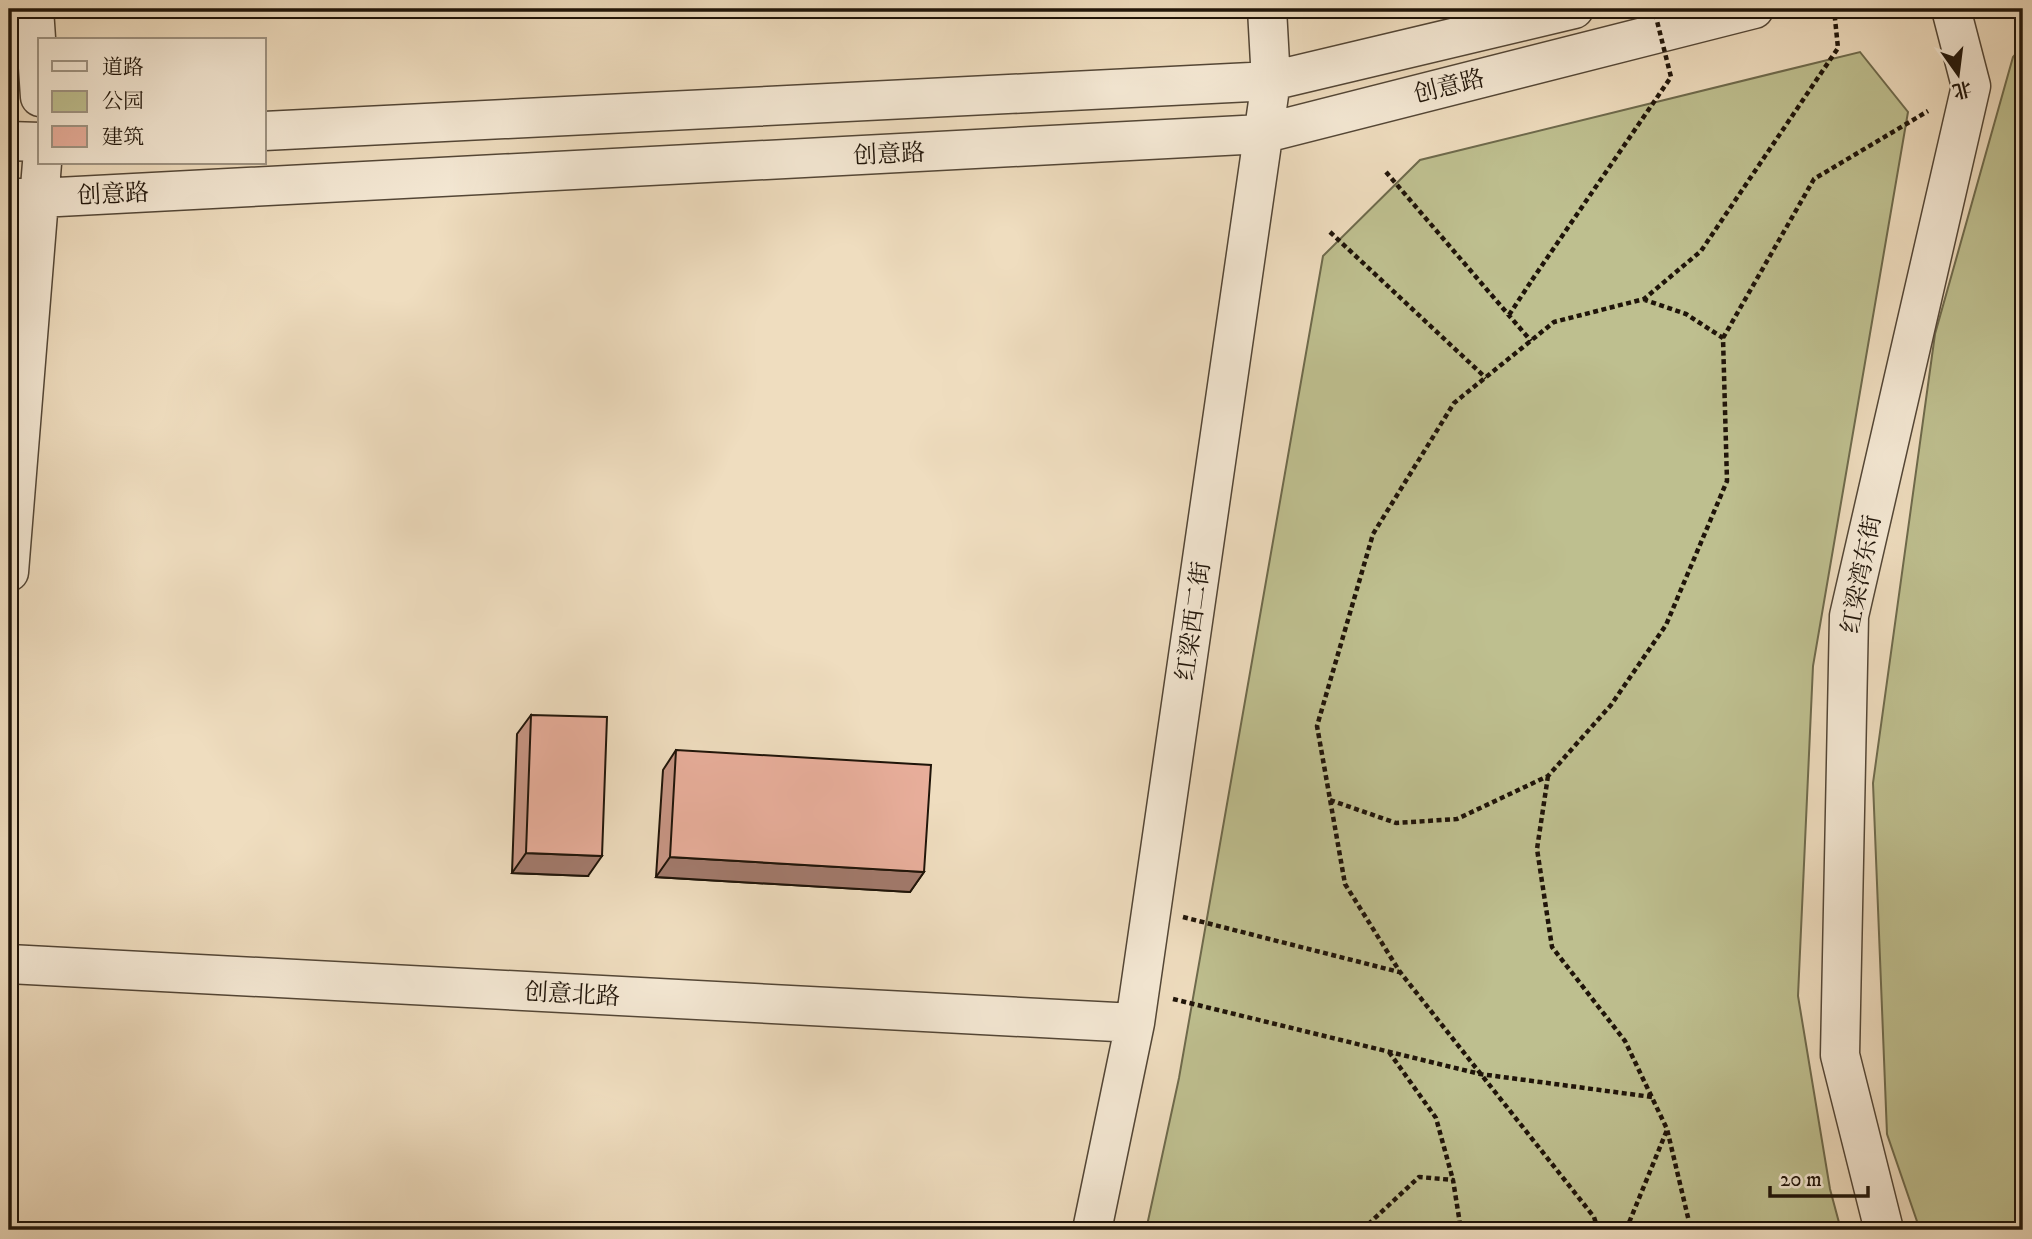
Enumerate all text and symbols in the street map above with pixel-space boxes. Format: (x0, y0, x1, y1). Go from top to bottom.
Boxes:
legend (38, 38, 266, 164)
north arrow (1924, 38, 1994, 108)
text: 道路 (102, 55, 144, 81)
street label: 创意路 (1411, 64, 1488, 110)
text: 北 (1950, 76, 1974, 102)
text: 公园 (102, 89, 144, 115)
text: 建筑 (102, 125, 144, 151)
street label: 创意路 (852, 138, 926, 172)
street label: 创意路 (76, 178, 150, 212)
street label: 红梁湾东街 (1836, 512, 1888, 636)
street label: 红梁西二街 (1171, 560, 1217, 683)
street label: 创意北路 (523, 978, 621, 1012)
scale bar (1770, 1155, 1868, 1199)
text: 20 m (1780, 1167, 1822, 1193)

